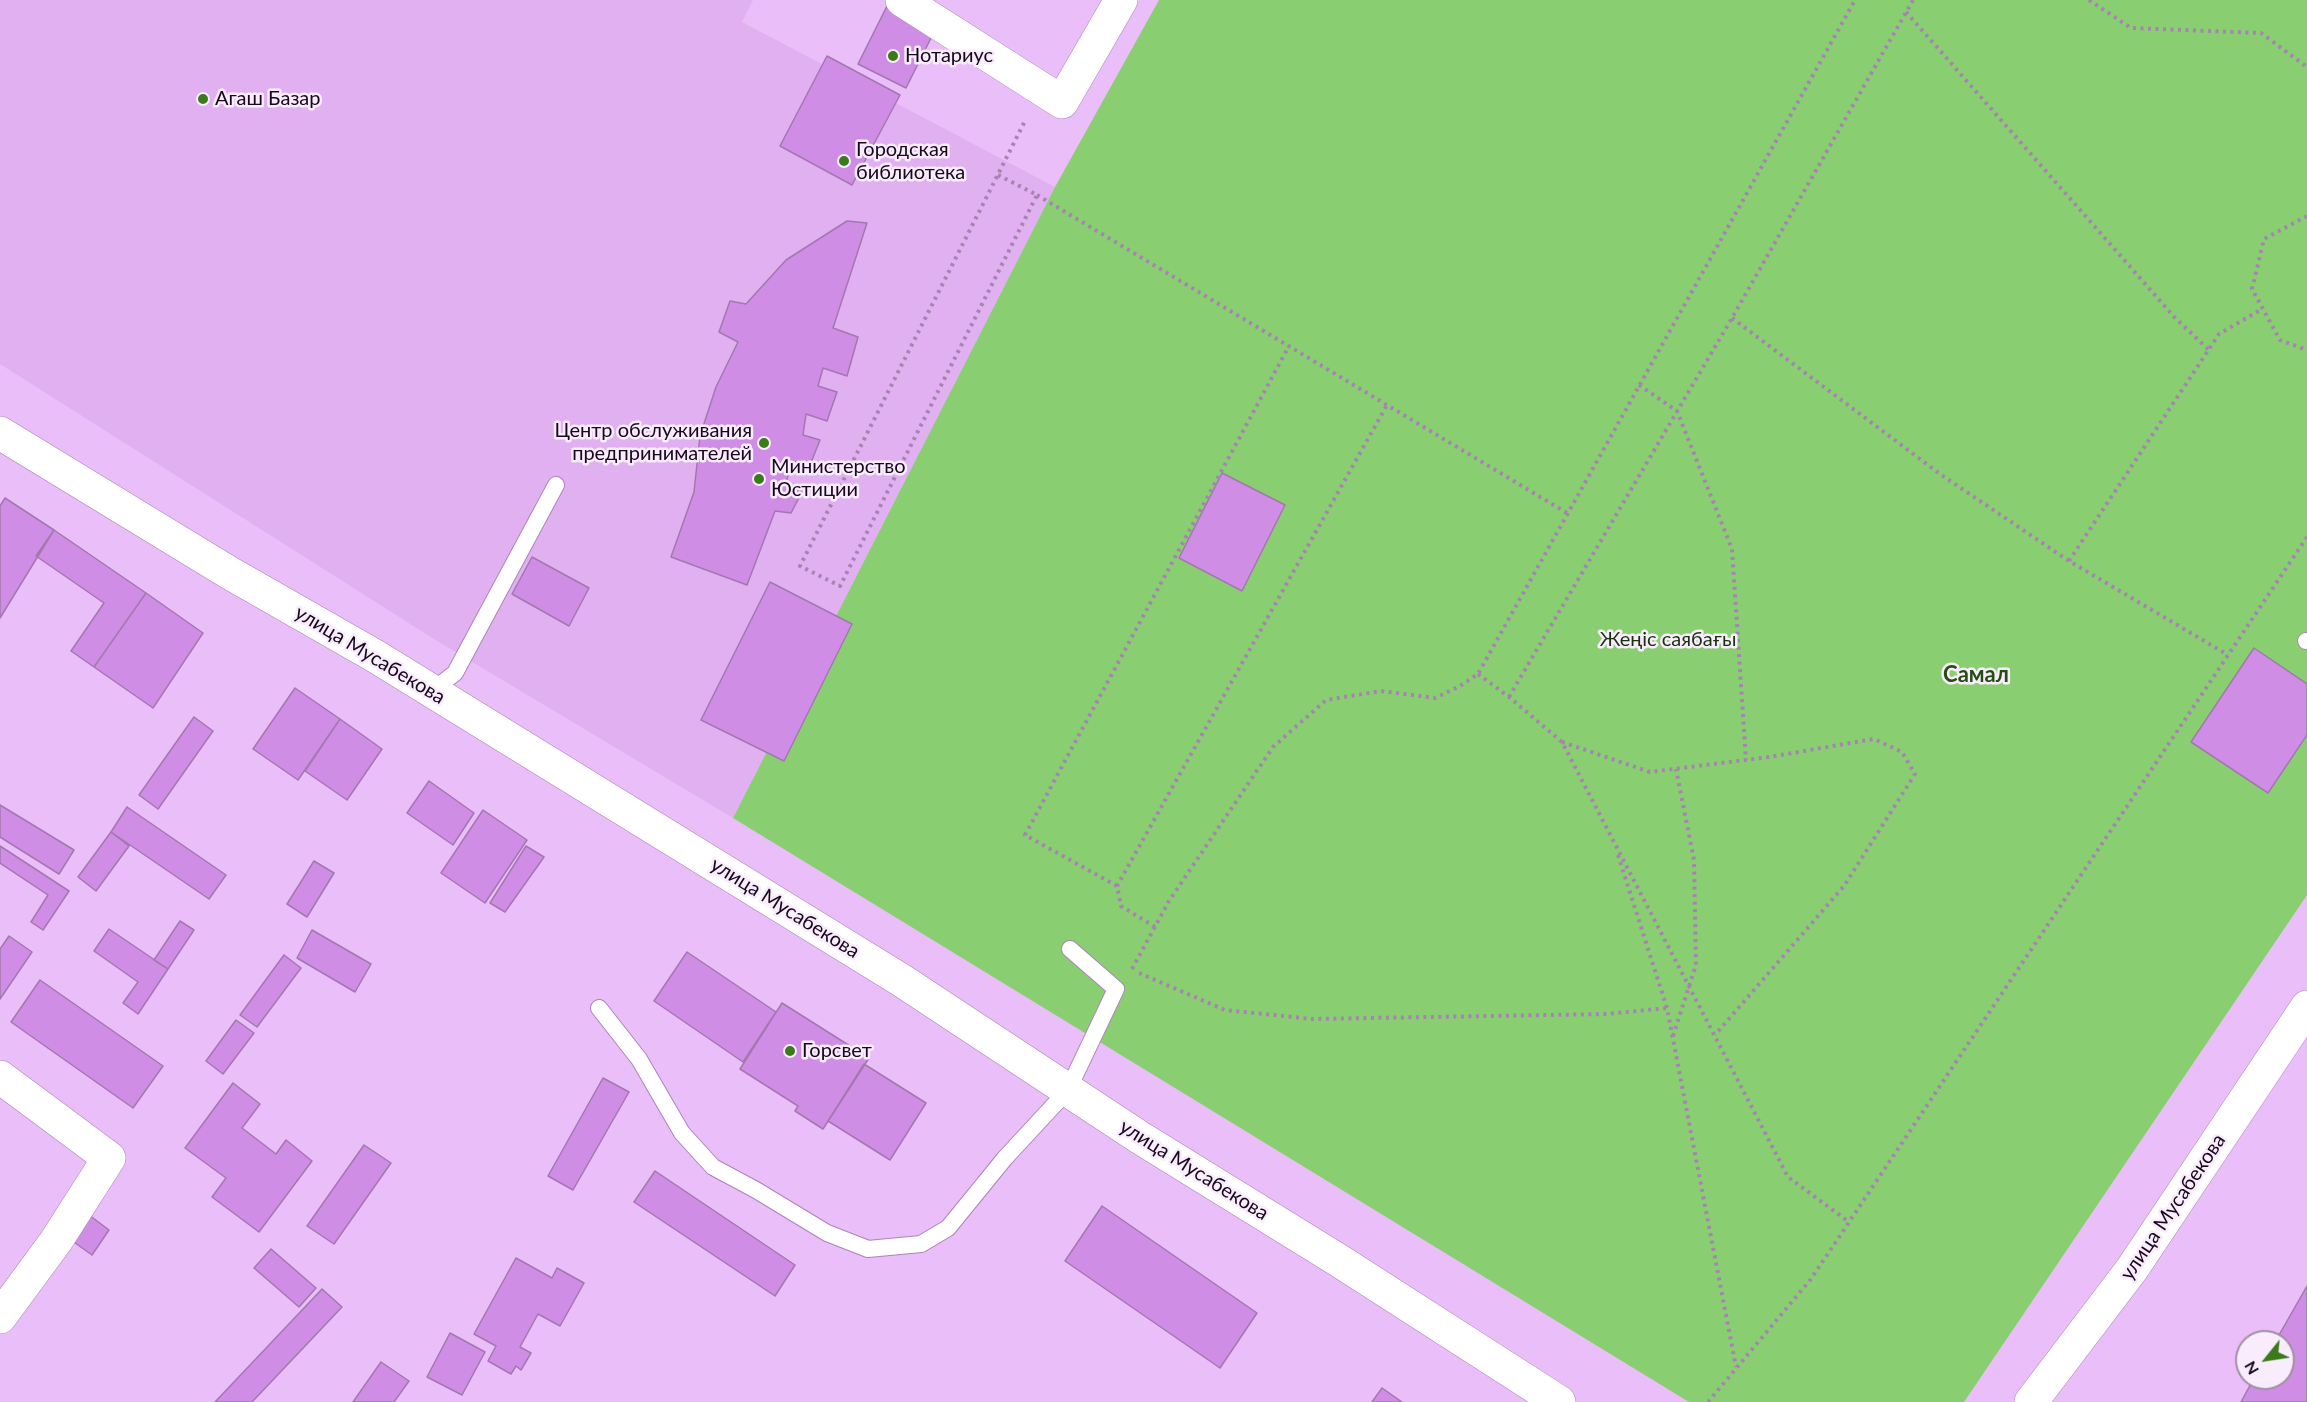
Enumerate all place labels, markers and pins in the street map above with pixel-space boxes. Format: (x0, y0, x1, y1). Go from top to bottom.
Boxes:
place label: Нотариус (905, 44, 993, 68)
marker: Нотариус (886, 49, 900, 63)
place label: Агаш Базар (215, 87, 321, 111)
marker: Агаш Базар (196, 92, 210, 106)
place label: Городская библиотека (856, 138, 965, 185)
marker: Городская библиотека (837, 154, 851, 168)
place label: Центр обслуживания предпринимателей (554, 419, 752, 466)
marker: Центр обслуживания предпринимателей (757, 436, 771, 450)
place label: Министерство Юстиции (771, 455, 906, 502)
marker: Министерство Юстиции (752, 472, 766, 486)
place label: Горсвет (802, 1039, 872, 1063)
marker: Горсвет (783, 1044, 797, 1058)

